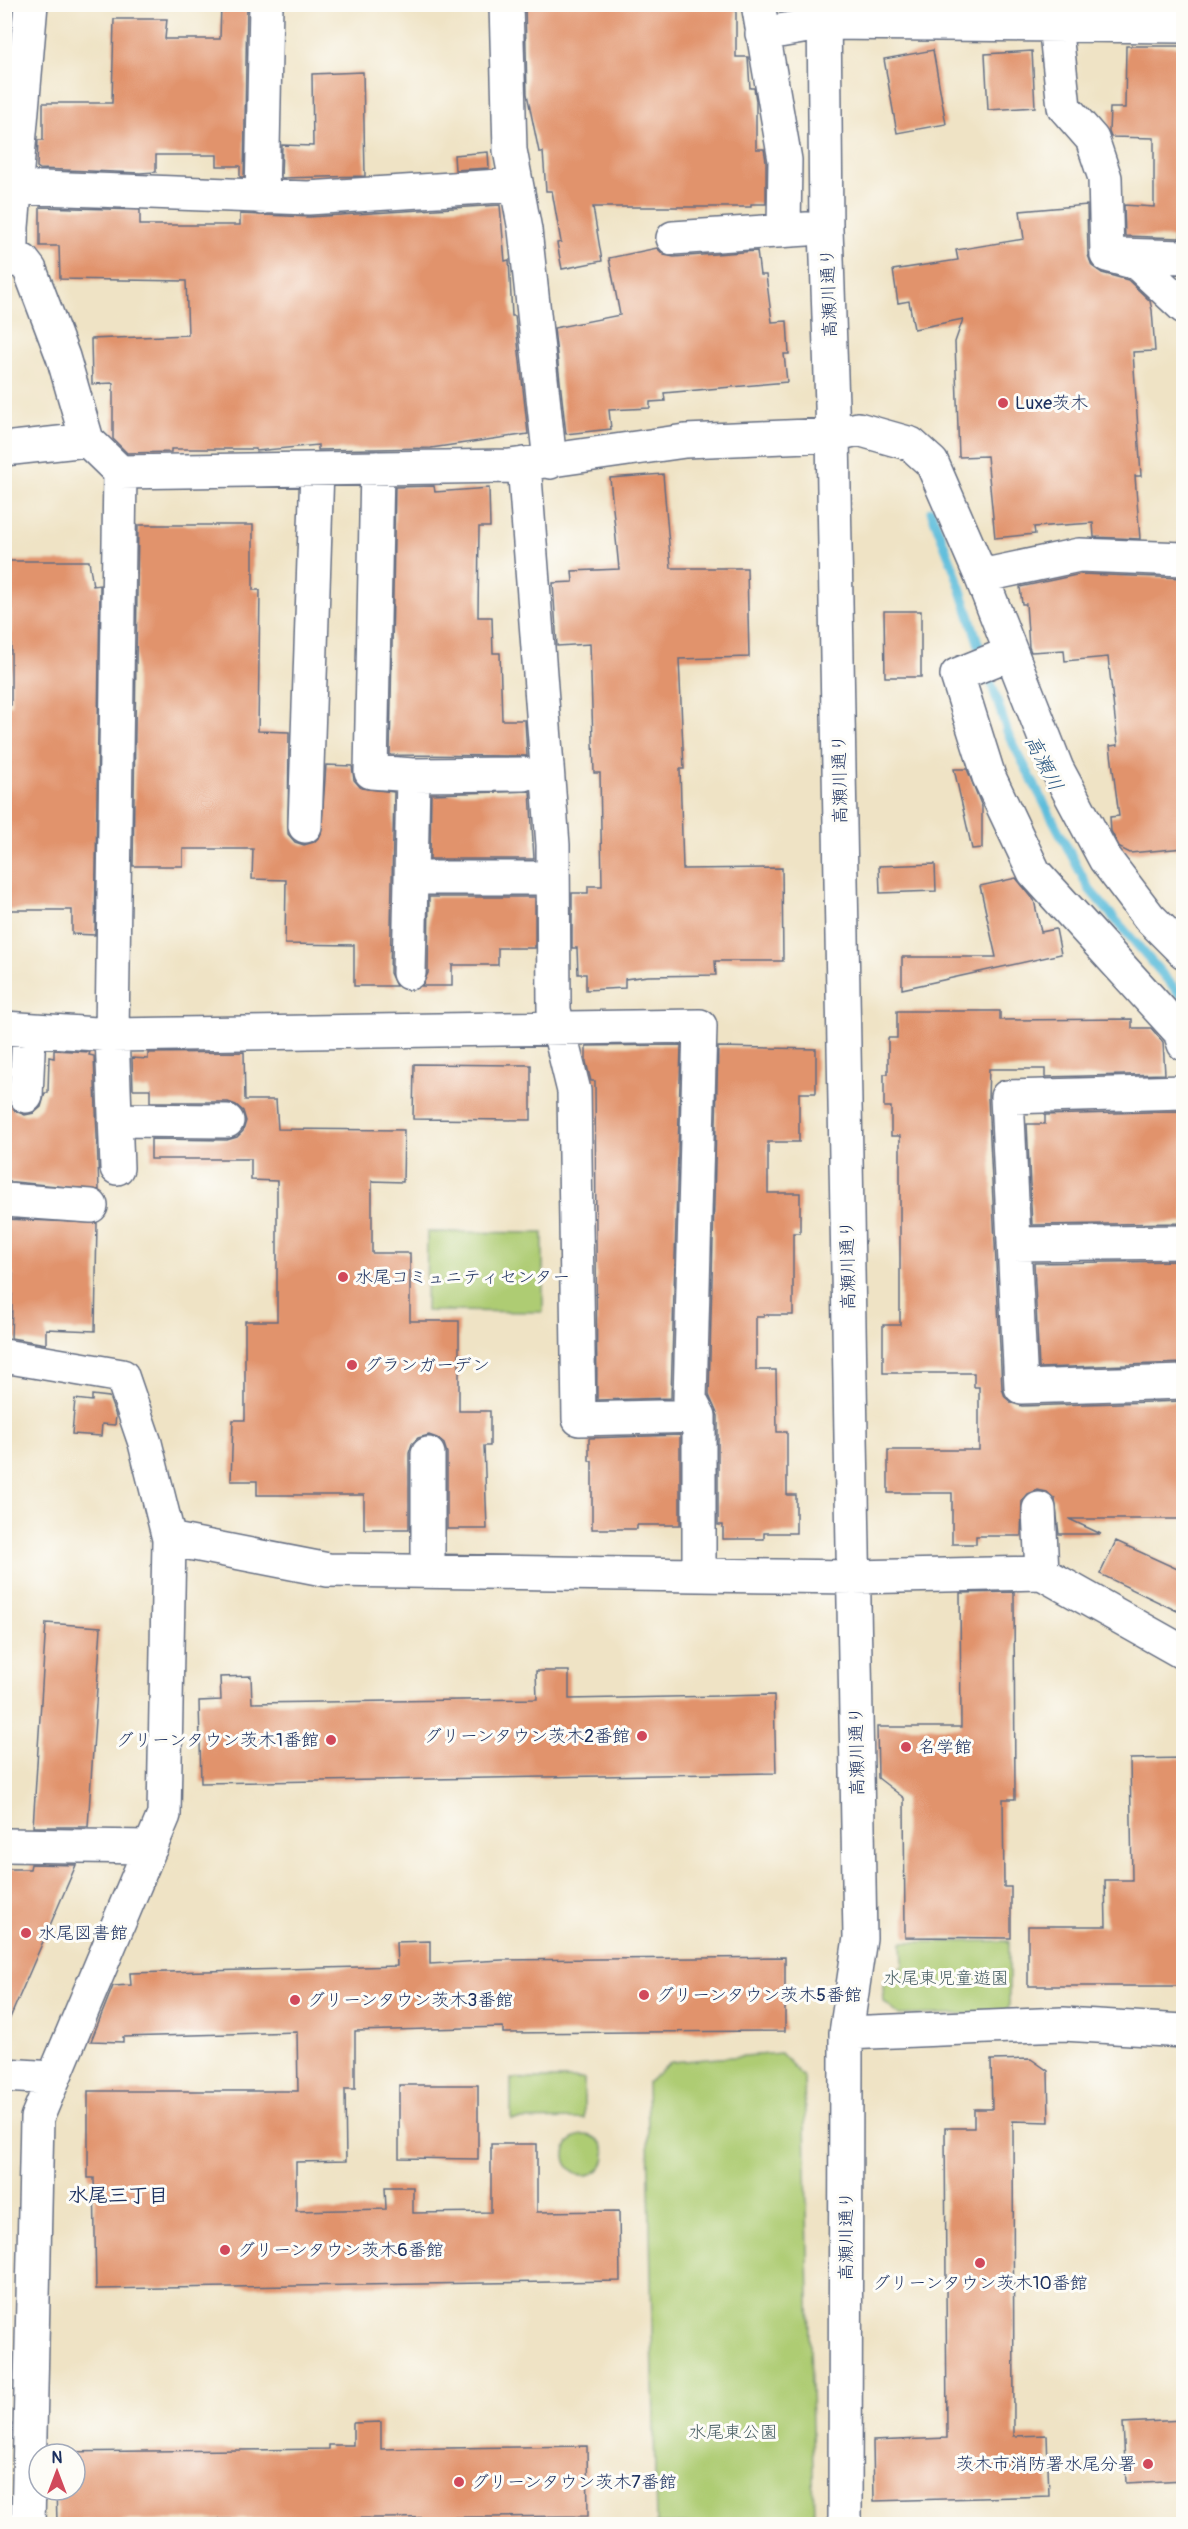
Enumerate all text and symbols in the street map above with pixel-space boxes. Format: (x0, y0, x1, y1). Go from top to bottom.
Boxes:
street label: 高瀬川通り (816, 248, 842, 338)
place label: Luxe茨木 (1015, 392, 1088, 415)
marker: Luxe茨木 (996, 396, 1010, 410)
water label: 高瀬川 (1019, 731, 1069, 795)
street label: 高瀬川通り (828, 734, 852, 824)
street label: 高瀬川通り (836, 1220, 860, 1310)
place label: 水尾コミュニティセンター (355, 1266, 570, 1289)
marker: 水尾コミュニティセンター (336, 1270, 350, 1284)
place label: グランガーデン (364, 1354, 490, 1377)
marker: グランガーデン (345, 1358, 359, 1372)
street label: 高瀬川通り (845, 1706, 869, 1796)
place label: グリーンタウン茨木2番館 (424, 1725, 630, 1748)
place label: グリーンタウン茨木1番館 (116, 1729, 319, 1752)
marker: グリーンタウン茨木2番館 (635, 1729, 649, 1743)
marker: グリーンタウン茨木1番館 (324, 1733, 338, 1747)
place label: 名学館 (918, 1736, 972, 1759)
marker: 名学館 (899, 1740, 913, 1754)
place label: 水尾図書館 (38, 1922, 128, 1945)
marker: 水尾図書館 (19, 1926, 33, 1940)
park label: 水尾東児童遊園 (883, 1967, 1009, 1990)
place label: グリーンタウン茨木5番館 (656, 1984, 862, 2007)
marker: グリーンタウン茨木5番館 (637, 1988, 651, 2002)
place label: グリーンタウン茨木3番館 (307, 1989, 513, 2012)
marker: グリーンタウン茨木3番館 (288, 1993, 302, 2007)
district label: 水尾三丁目 (68, 2183, 168, 2208)
street label: 高瀬川通り (835, 2191, 858, 2281)
place label: グリーンタウン茨木6番館 (237, 2239, 444, 2262)
marker: グリーンタウン茨木6番館 (218, 2243, 232, 2257)
marker: グリーンタウン茨木10番館 (973, 2256, 987, 2270)
place label: グリーンタウン茨木10番館 (872, 2272, 1088, 2295)
park label: 水尾東公園 (688, 2421, 778, 2444)
north arrow (27, 2442, 87, 2502)
text: N (52, 2448, 63, 2468)
place label: 茨木市消防署水尾分署 (956, 2453, 1136, 2476)
marker: 茨木市消防署水尾分署 (1141, 2457, 1155, 2471)
place label: グリーンタウン茨木7番館 (471, 2471, 677, 2494)
marker: グリーンタウン茨木7番館 (452, 2475, 466, 2489)

